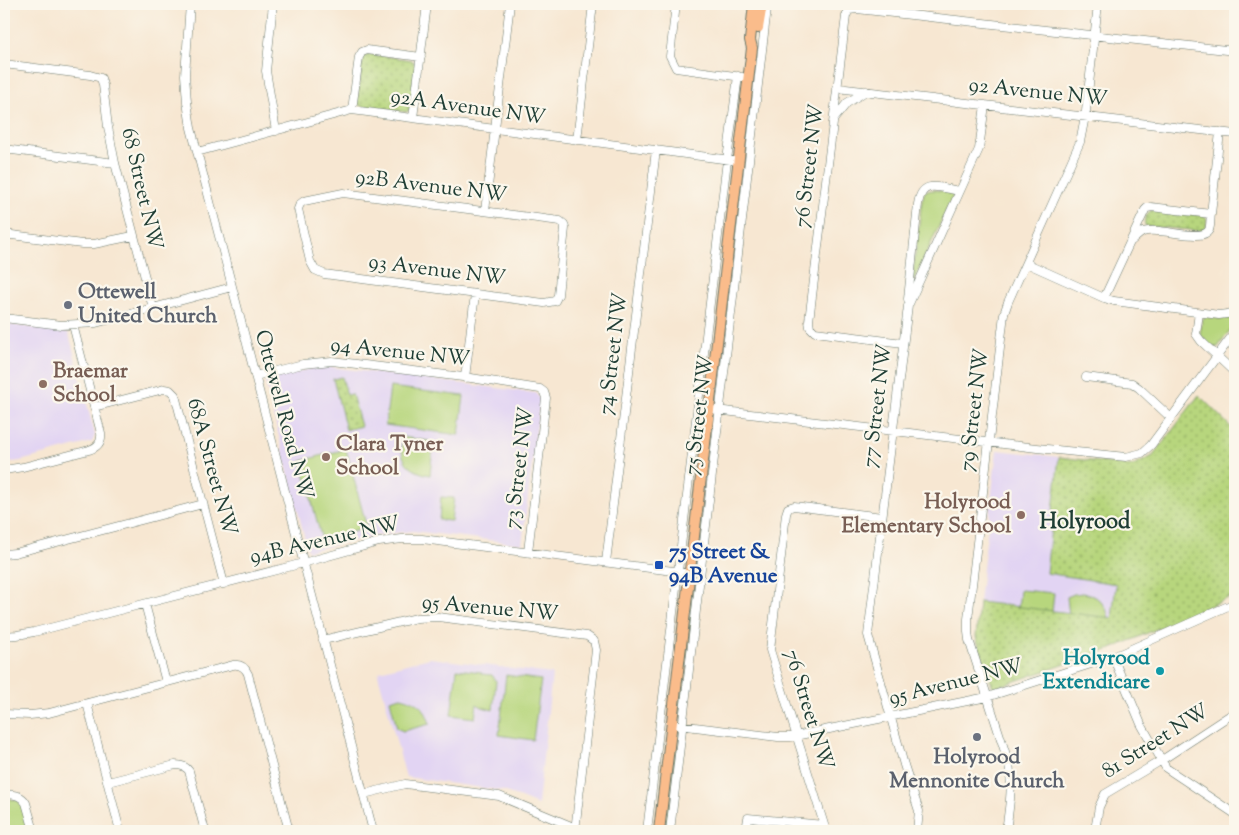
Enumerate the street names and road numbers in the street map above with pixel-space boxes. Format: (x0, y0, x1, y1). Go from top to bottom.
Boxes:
street label: 92 Avenue NW (967, 71, 1109, 115)
street label: 92A Avenue NW (389, 82, 547, 134)
street label: 76 Street NW (788, 103, 832, 229)
street label: 68 Street NW (112, 125, 170, 253)
street label: 92B Avenue NW (354, 163, 508, 211)
street label: 93 Avenue NW (367, 248, 507, 294)
street label: 74 Street NW (592, 291, 636, 417)
street label: Ottewell Road NW (246, 327, 320, 503)
street label: 94 Avenue NW (329, 331, 471, 375)
street label: 77 Street NW (856, 342, 900, 470)
street label: 79 Street NW (953, 347, 997, 473)
street label: 75 Street NW (678, 353, 722, 477)
street label: 68A Street NW (178, 395, 244, 539)
street label: 73 Street NW (498, 406, 542, 530)
street label: 94B Avenue NW (247, 509, 403, 573)
street label: 95 Avenue NW (421, 588, 559, 630)
street label: 76 Street NW (775, 646, 841, 774)
street label: 95 Avenue NW (886, 652, 1026, 714)
street label: 81 Street NW (1097, 697, 1215, 787)

